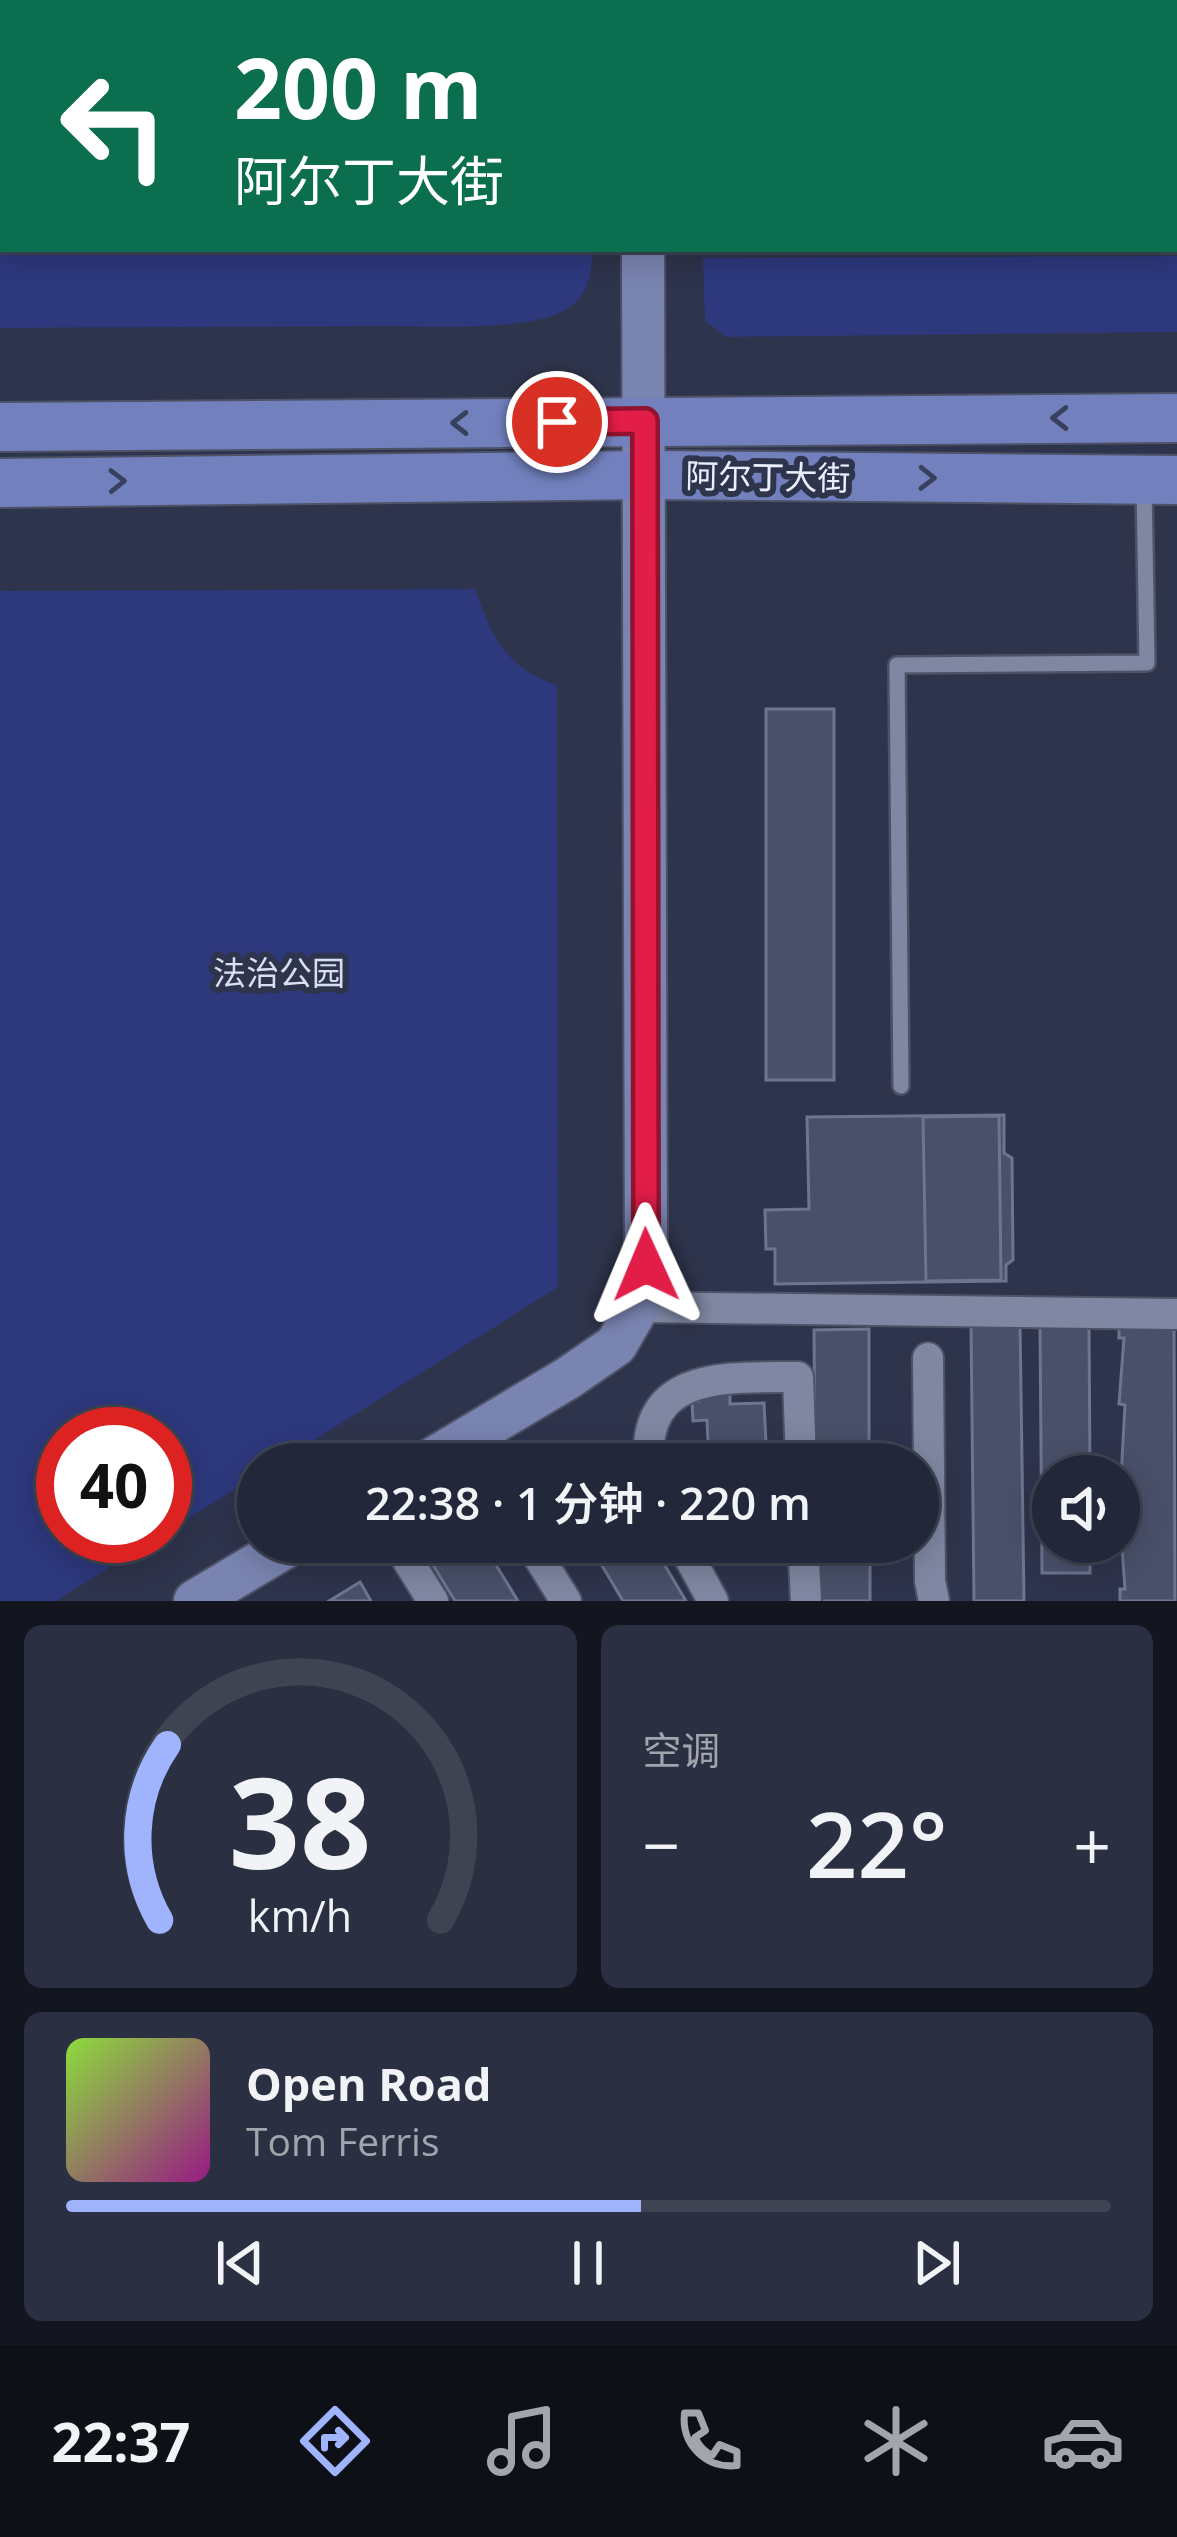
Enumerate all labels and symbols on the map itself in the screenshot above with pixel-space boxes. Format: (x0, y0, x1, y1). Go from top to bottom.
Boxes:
pin (506, 371, 608, 473)
one-way arrow (1050, 405, 1069, 431)
one-way arrow (450, 410, 468, 436)
street label: 阿尔丁大街 (685, 453, 851, 500)
one-way arrow (918, 465, 937, 491)
one-way arrow (109, 468, 127, 494)
park label: 法治公园 (213, 950, 345, 995)
position arrow (583, 1202, 709, 1328)
speed limit sign: 40 (36, 1407, 192, 1563)

